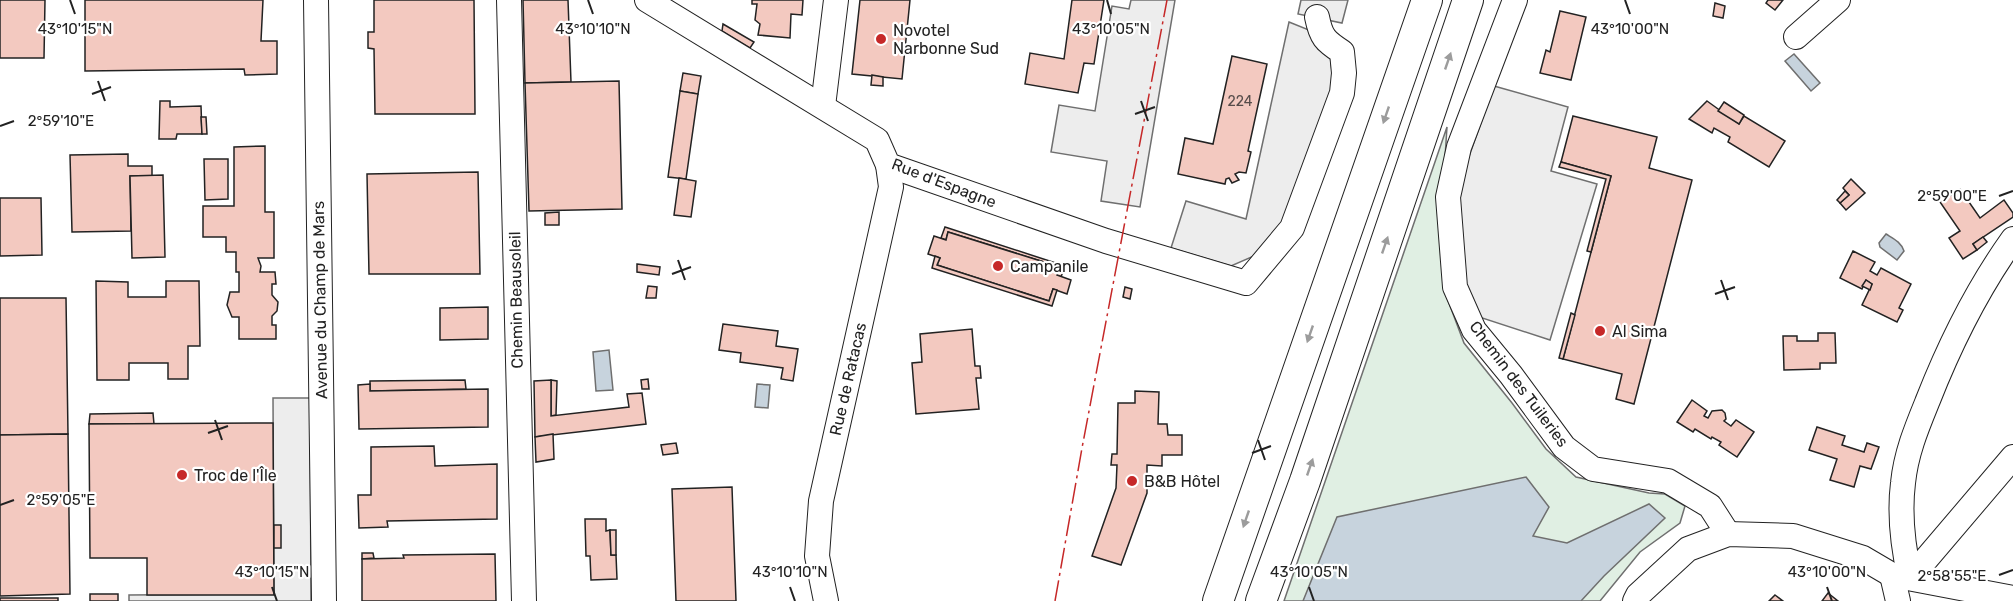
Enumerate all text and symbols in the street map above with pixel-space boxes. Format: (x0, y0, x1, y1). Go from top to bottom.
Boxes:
text: 43°10'15"N (38, 20, 112, 38)
text: 43°10'10"N (555, 20, 631, 38)
text: 43°10'05"N (1072, 20, 1150, 38)
text: 43°10'00"N (1591, 20, 1669, 38)
place label: Novotel Narbonne Sud (893, 21, 999, 58)
marker: Novotel Narbonne Sud (874, 32, 888, 46)
one-way arrow (1443, 52, 1453, 70)
house number: 224 (1228, 93, 1253, 110)
one-way arrow (1381, 106, 1391, 124)
text: 2°59'10"E (28, 112, 94, 130)
street label: Rue d'Espagne (889, 154, 999, 212)
text: 2°59'00"E (1917, 187, 1987, 205)
street label: Avenue du Champ de Mars (309, 201, 331, 399)
street label: Chemin Beausoleil (505, 231, 527, 369)
one-way arrow (1381, 236, 1390, 254)
place label: Campanile (1010, 257, 1089, 276)
marker: Campanile (991, 259, 1005, 273)
street label: Chemin des Tuileries (1465, 317, 1573, 451)
street label: Rue de Ratacas (826, 321, 870, 437)
place label: Al Sima (1612, 322, 1667, 341)
marker: Al Sima (1593, 324, 1607, 338)
one-way arrow (1304, 325, 1314, 343)
one-way arrow (1305, 458, 1315, 476)
place label: Troc de l'Île (194, 466, 277, 485)
marker: Troc de l'Île (175, 468, 189, 482)
place label: B&B Hôtel (1144, 472, 1220, 491)
marker: B&B Hôtel (1125, 474, 1139, 488)
text: 2°59'05"E (27, 491, 95, 509)
one-way arrow (1241, 510, 1251, 528)
text: 43°10'15"N (235, 563, 309, 581)
text: 43°10'10"N (752, 563, 828, 581)
text: 43°10'05"N (1270, 563, 1348, 581)
text: 43°10'00"N (1788, 563, 1866, 581)
text: 2°58'55"E (1918, 567, 1986, 585)

